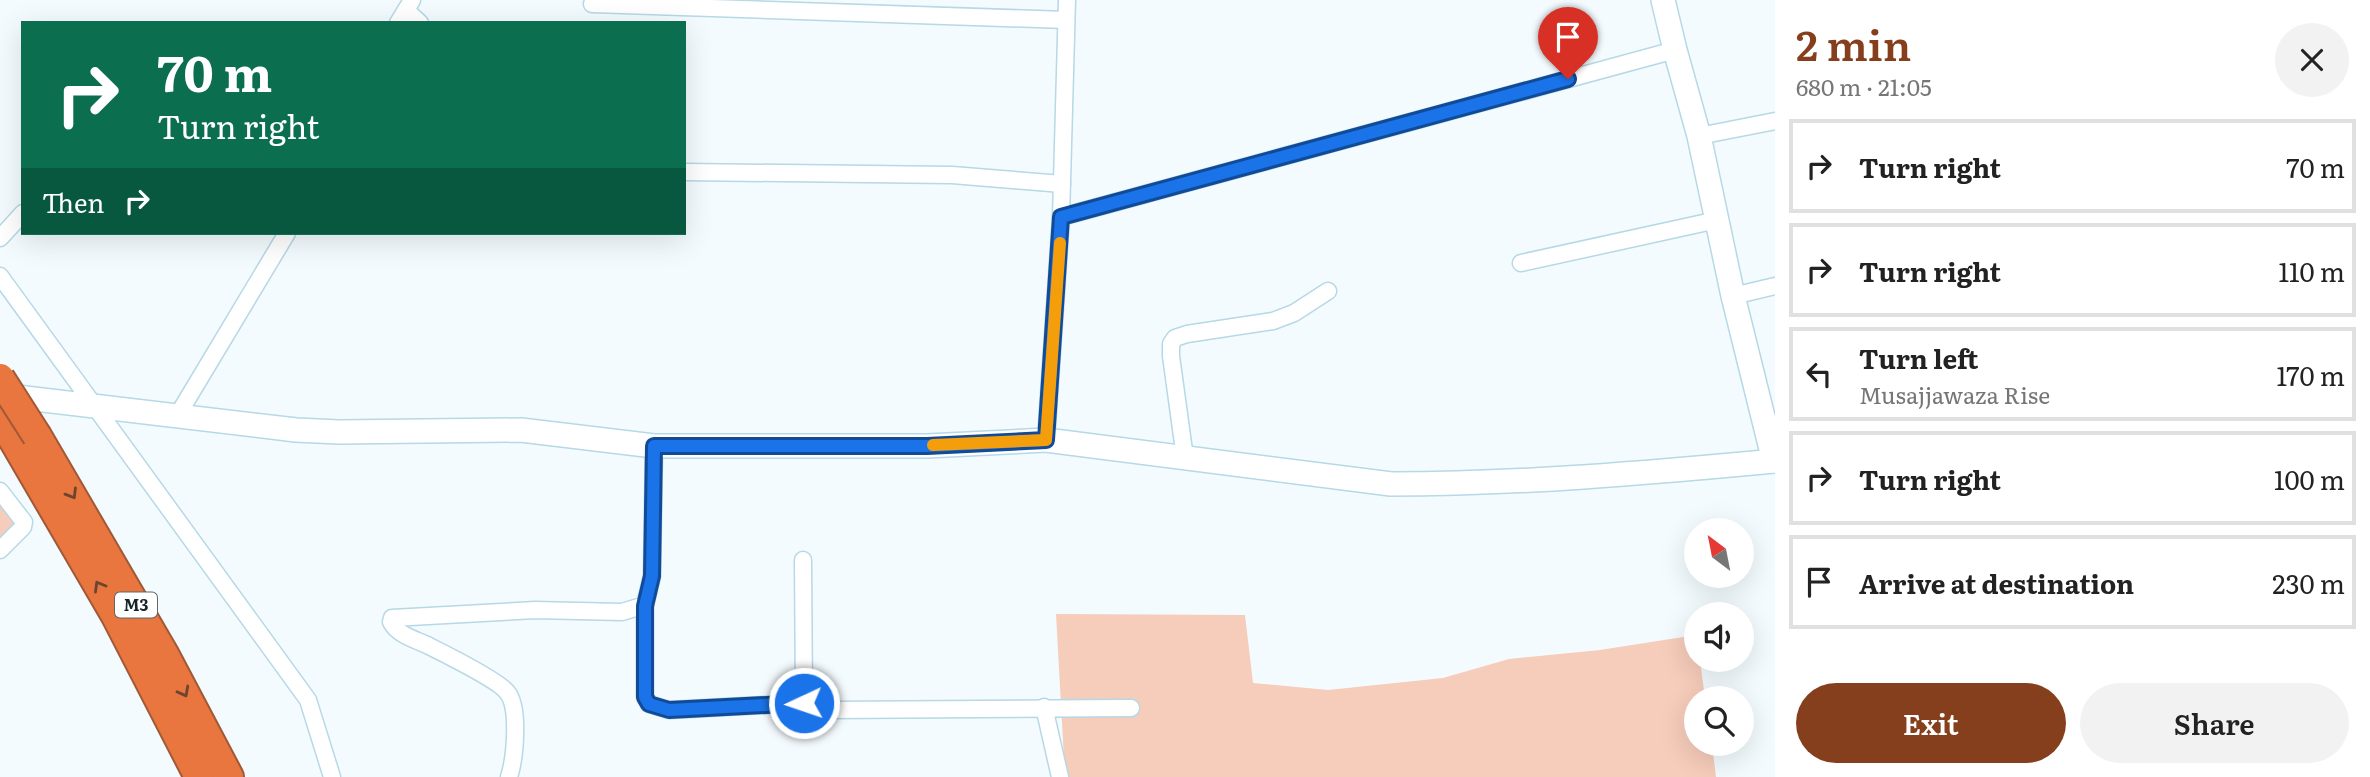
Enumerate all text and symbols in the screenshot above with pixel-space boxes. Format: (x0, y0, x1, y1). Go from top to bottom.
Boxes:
pin (1538, 7, 1598, 79)
text: 2 min (1796, 12, 1911, 74)
icon: arrive (1549, 18, 1587, 56)
button: close (2275, 23, 2349, 97)
text: 70 m (157, 34, 272, 107)
icon: right (42, 49, 133, 140)
text: 680 m · 21:05 (1796, 69, 1932, 103)
text: Turn right (157, 101, 319, 149)
icon: right (1800, 147, 1838, 185)
text: Turn right (1859, 147, 2001, 186)
text: 70 m (2286, 147, 2345, 186)
text: Then (42, 182, 104, 221)
icon: right (118, 182, 156, 220)
icon: right (1800, 251, 1838, 289)
text: Turn right (1859, 251, 2001, 290)
text: 110 m (2278, 251, 2345, 290)
text: Turn left (1859, 338, 1978, 377)
icon: left (1800, 355, 1838, 393)
text: 170 m (2277, 355, 2345, 394)
text: Musajjawaza Rise (1859, 377, 2050, 411)
icon: right (1800, 459, 1838, 497)
text: Turn right (1859, 459, 2001, 498)
text: 100 m (2274, 459, 2345, 498)
one-way arrow (64, 487, 77, 500)
north arrow (1684, 518, 1754, 588)
map controls (1684, 518, 1754, 756)
icon: arrive (1800, 563, 1838, 601)
text: Arrive at destination (1859, 563, 2134, 602)
text: 230 m (2272, 563, 2345, 602)
one-way arrow (94, 581, 107, 594)
road number: M3 (115, 592, 157, 618)
button: sound (1684, 602, 1754, 672)
position arrow (767, 666, 841, 740)
button: Exit (1796, 683, 2066, 763)
button: Share (2080, 683, 2349, 763)
one-way arrow (176, 685, 190, 697)
button: search (1684, 686, 1754, 756)

